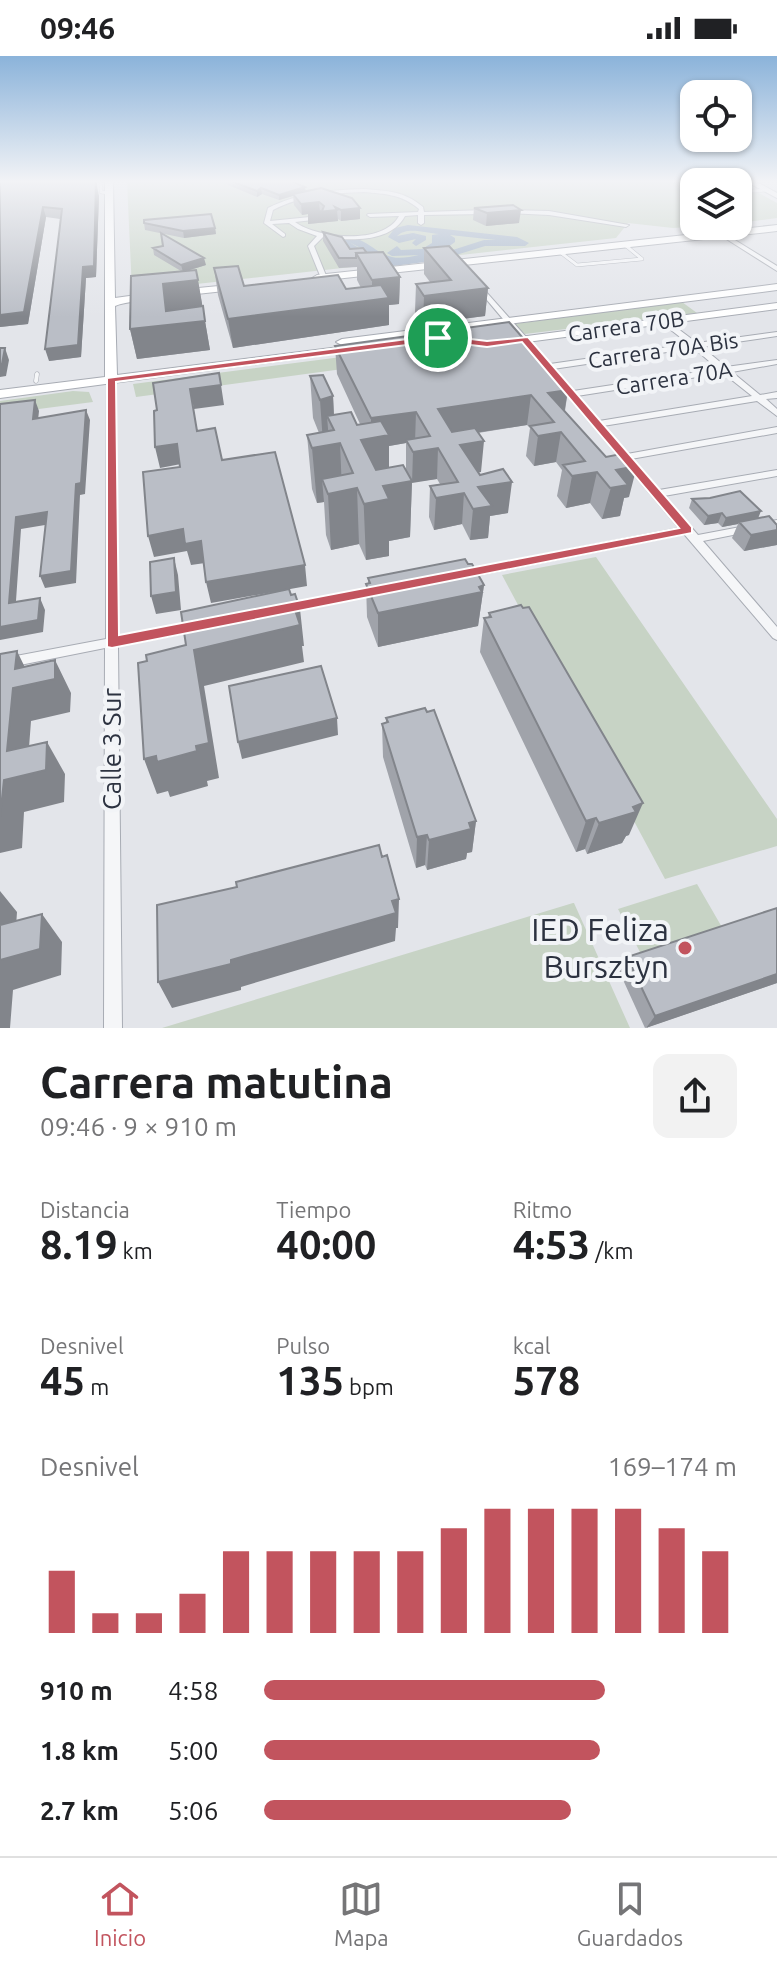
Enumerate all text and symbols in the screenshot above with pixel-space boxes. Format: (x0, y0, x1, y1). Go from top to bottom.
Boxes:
text: 09:46 (40, 11, 115, 45)
map controls (680, 80, 752, 240)
button: locate (680, 80, 752, 152)
button: layers (680, 168, 752, 240)
pin (404, 304, 472, 372)
street label: Carrera 70B (566, 305, 686, 346)
icon: arrive (416, 316, 460, 360)
street label: Carrera 70A Bis (586, 327, 740, 372)
street label: Carrera 70A (614, 356, 735, 399)
street label: Calle 3 Sur (97, 688, 126, 810)
place label: IED Feliza Bursztyn (531, 911, 669, 984)
marker: IED Feliza Bursztyn (676, 939, 694, 957)
button: share (653, 1054, 737, 1138)
text: Carrera matutina (40, 1057, 393, 1106)
text: 09:46 · 9 × 910 m (40, 1112, 237, 1141)
text: Distancia (40, 1197, 130, 1222)
text: Tiempo (276, 1197, 351, 1222)
text: Ritmo (513, 1197, 572, 1222)
text: 8.19 (40, 1222, 118, 1267)
text: 40:00 (276, 1222, 376, 1267)
text: 4:53 (513, 1222, 590, 1267)
text: km (118, 1238, 153, 1263)
text: /km (590, 1238, 633, 1263)
text: Desnivel (40, 1333, 124, 1358)
text: Pulso (276, 1333, 330, 1358)
text: kcal (513, 1333, 551, 1358)
text: 45 (40, 1358, 85, 1403)
text: 135 (276, 1358, 344, 1403)
text: 578 (513, 1358, 580, 1403)
text: m (85, 1374, 109, 1399)
text: bpm (344, 1374, 394, 1399)
text: Desnivel (40, 1452, 139, 1481)
text: 169–174 m (608, 1452, 737, 1481)
text: 910 m (40, 1676, 113, 1705)
text: 4:58 (168, 1676, 218, 1705)
text: 1.8 km (40, 1736, 119, 1765)
text: 5:00 (168, 1736, 218, 1765)
text: 2.7 km (40, 1796, 119, 1825)
text: 5:06 (168, 1796, 218, 1825)
tab: Inicio (94, 1877, 146, 1950)
tab: Mapa (334, 1877, 389, 1950)
tab: Guardados (577, 1877, 683, 1950)

